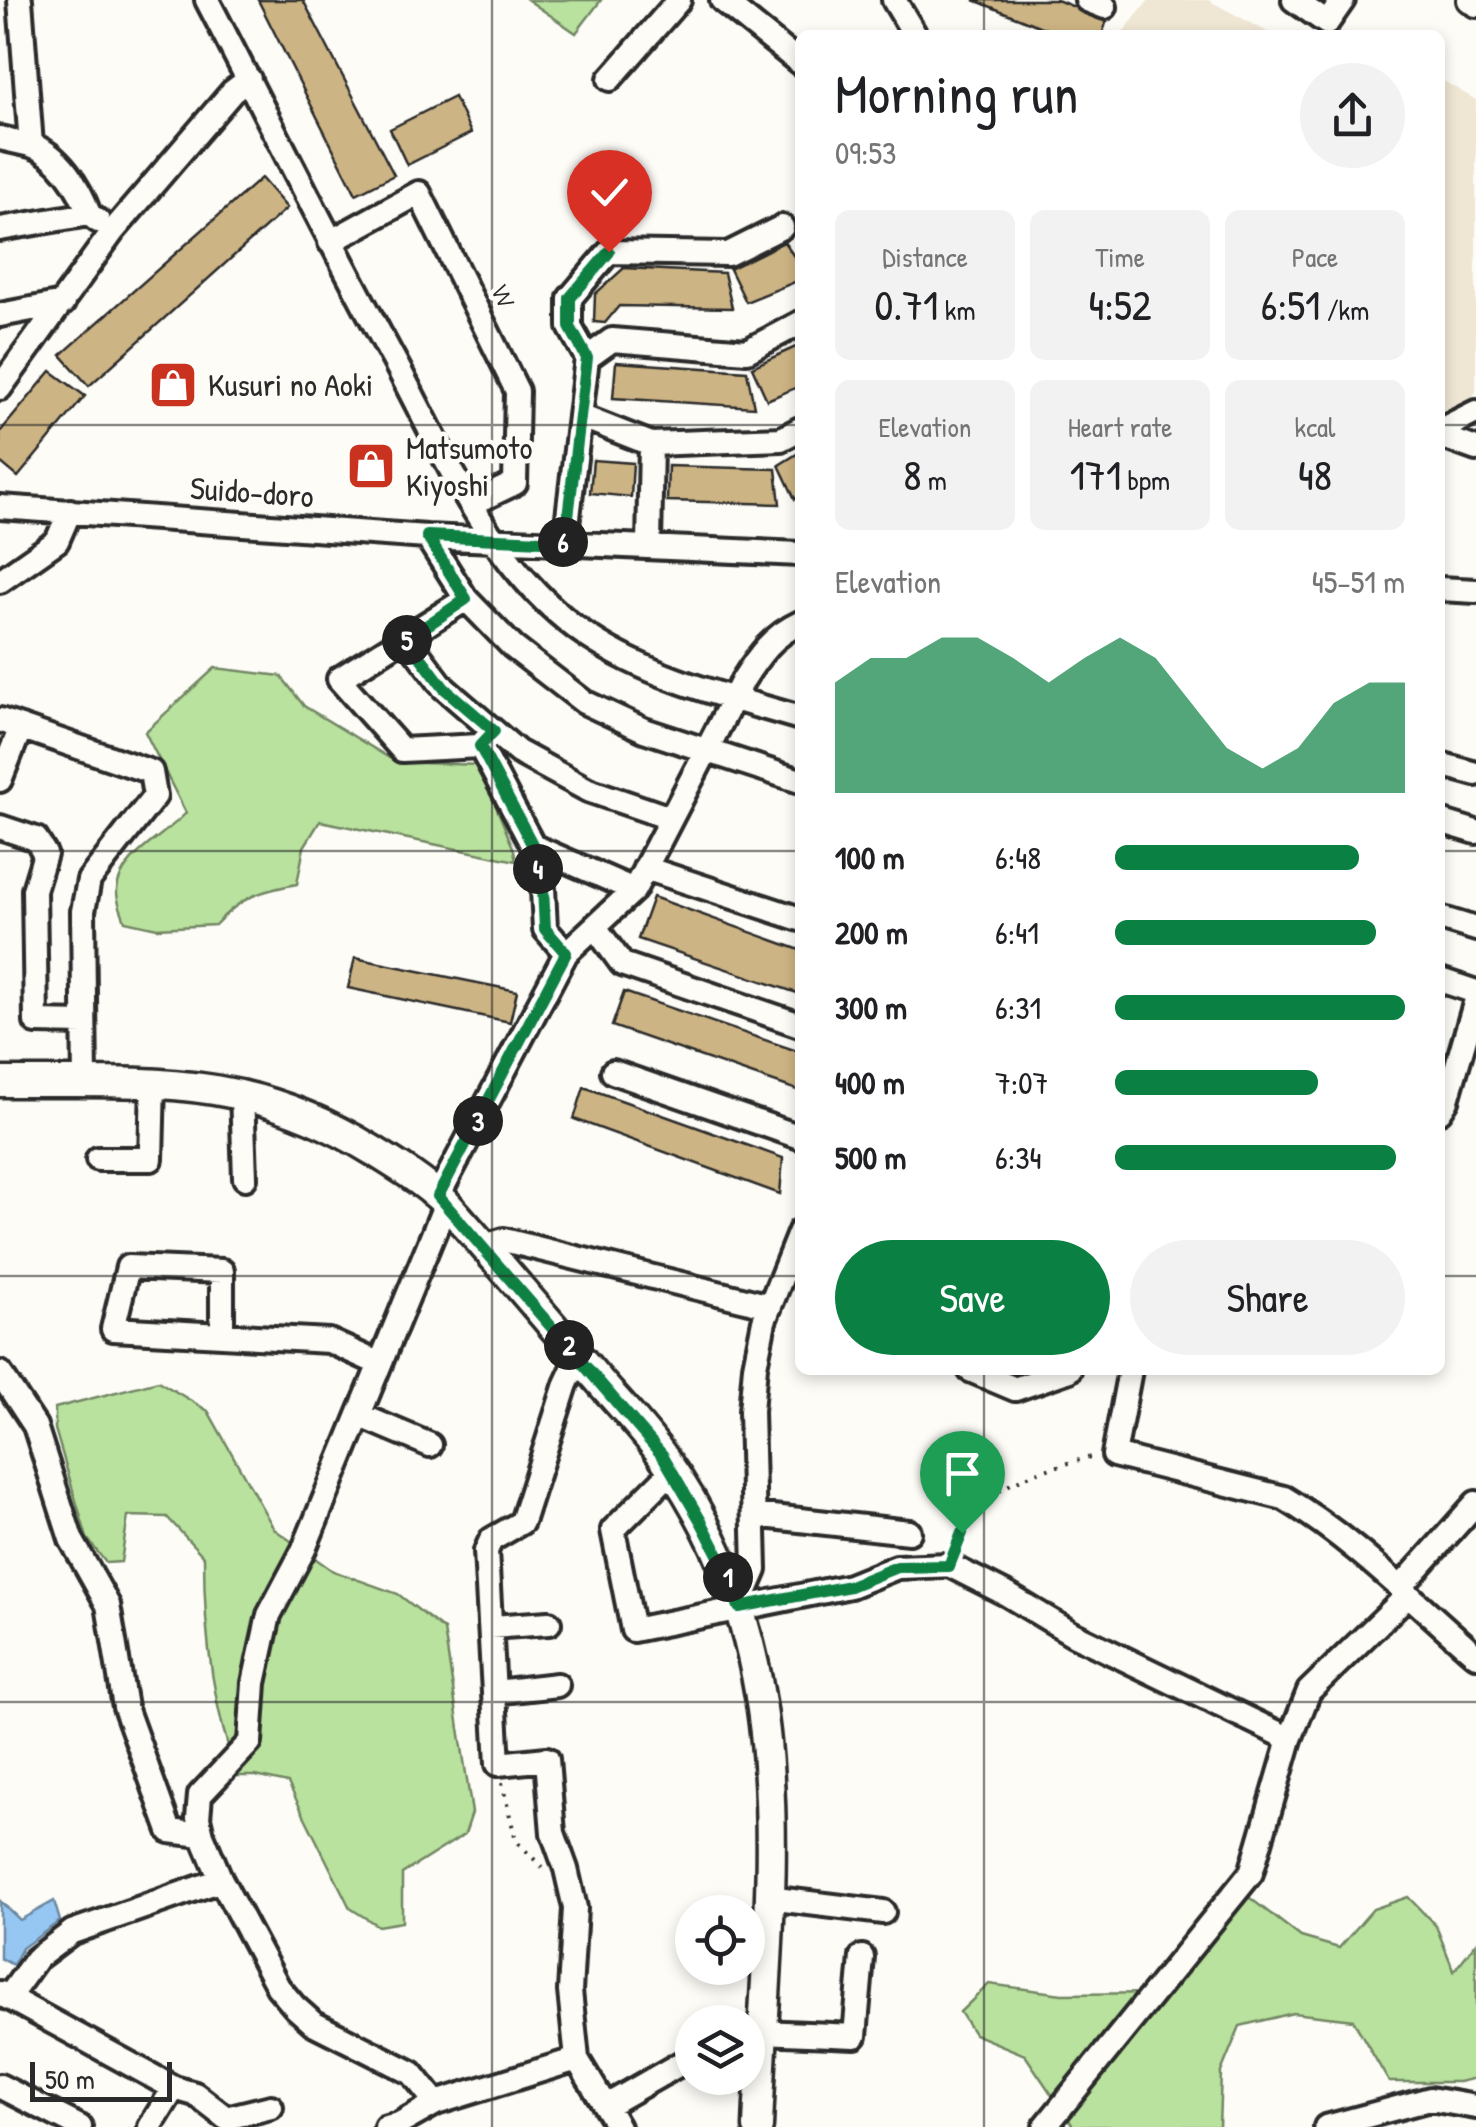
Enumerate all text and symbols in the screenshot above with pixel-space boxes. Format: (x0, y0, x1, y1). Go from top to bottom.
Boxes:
text: Morning run (835, 56, 1078, 130)
button: share (1300, 63, 1405, 168)
text: 09:53 (835, 131, 896, 174)
pin (567, 150, 652, 253)
icon: check (582, 165, 637, 220)
text: Distance (882, 238, 968, 276)
text: Time (1095, 238, 1145, 276)
text: Pace (1292, 238, 1338, 276)
street label: ｗ (480, 271, 533, 319)
text: 0.71 (875, 276, 938, 333)
text: 4:52 (1089, 276, 1151, 333)
text: 6:51 (1261, 276, 1320, 333)
text: km (938, 291, 975, 329)
text: /km (1320, 291, 1369, 329)
shop icon: Kusuri no Aoki (147, 359, 199, 411)
place label: Kusuri no Aoki (208, 363, 373, 406)
text: Elevation (879, 408, 972, 446)
text: Heart rate (1068, 408, 1172, 446)
text: kcal (1295, 408, 1335, 446)
place label: Matsumoto Kiyoshi (406, 426, 532, 506)
shop icon: Matsumoto Kiyoshi (345, 440, 397, 492)
text: 8 (903, 446, 921, 503)
text: 171 (1070, 446, 1121, 503)
text: 48 (1298, 446, 1332, 503)
text: m (921, 461, 947, 499)
text: bpm (1121, 461, 1170, 499)
street label: Suido-doro (189, 466, 315, 517)
pin: 6 (538, 517, 588, 567)
text: 6 (557, 523, 569, 561)
text: Elevation (835, 560, 941, 603)
text: 45–51 m (1312, 560, 1405, 603)
pin: 5 (382, 615, 432, 665)
text: 5 (401, 621, 413, 659)
text: 100 m (835, 836, 904, 879)
text: 6:48 (995, 836, 1041, 879)
pin: 4 (513, 844, 563, 894)
text: 4 (533, 850, 543, 888)
text: 200 m (835, 911, 908, 954)
text: 6:41 (995, 911, 1039, 954)
text: 300 m (835, 986, 907, 1029)
text: 6:31 (995, 986, 1041, 1029)
text: 400 m (835, 1061, 905, 1104)
text: 7:07 (995, 1061, 1048, 1104)
pin: 3 (453, 1096, 503, 1146)
text: 3 (472, 1102, 484, 1140)
text: 500 m (835, 1136, 906, 1179)
text: 6:34 (995, 1136, 1042, 1179)
button: Save (835, 1240, 1110, 1355)
button: Share (1130, 1240, 1405, 1355)
pin: 2 (544, 1320, 594, 1370)
text: 2 (562, 1326, 576, 1364)
pin (920, 1431, 1005, 1534)
icon: arrive (935, 1446, 990, 1501)
pin: 1 (703, 1552, 753, 1602)
text: 1 (723, 1558, 733, 1596)
map controls (675, 1895, 765, 2095)
button: locate (675, 1895, 765, 1985)
button: layers (675, 2005, 765, 2095)
scale bar (30, 2057, 172, 2102)
text: 50 m (45, 2060, 95, 2098)

